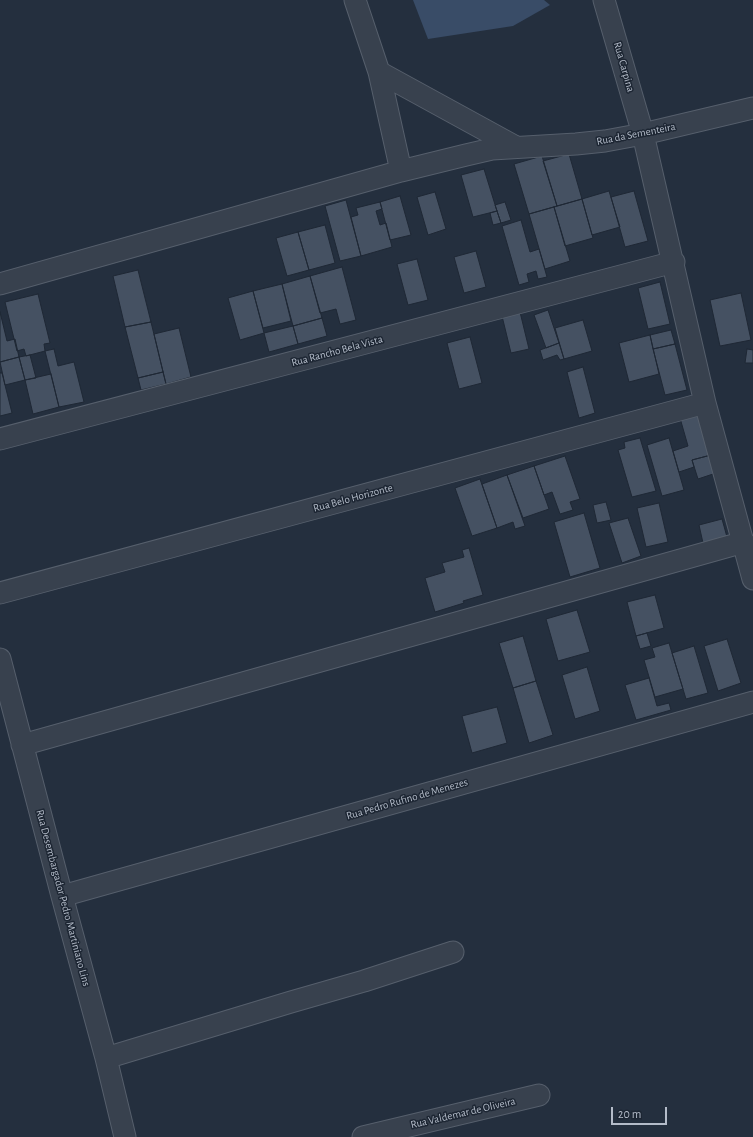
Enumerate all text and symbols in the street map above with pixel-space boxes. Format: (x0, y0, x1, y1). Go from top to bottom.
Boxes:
street label: Rua Carpina (611, 40, 637, 94)
street label: Rua da Sementeira (595, 120, 677, 148)
street label: Rua Rancho Bela Vista (290, 332, 384, 370)
street label: Rua Belo Horizonte (312, 481, 394, 515)
street label: Rua Pedro Rufino de Menezes (345, 775, 469, 823)
street label: Rua Desembargador Pedro Martiniano Lins (33, 808, 93, 988)
street label: Rua Valdemar de Oliveira (409, 1094, 517, 1132)
scale bar (613, 1099, 669, 1125)
text: 20 m (618, 1108, 641, 1120)

